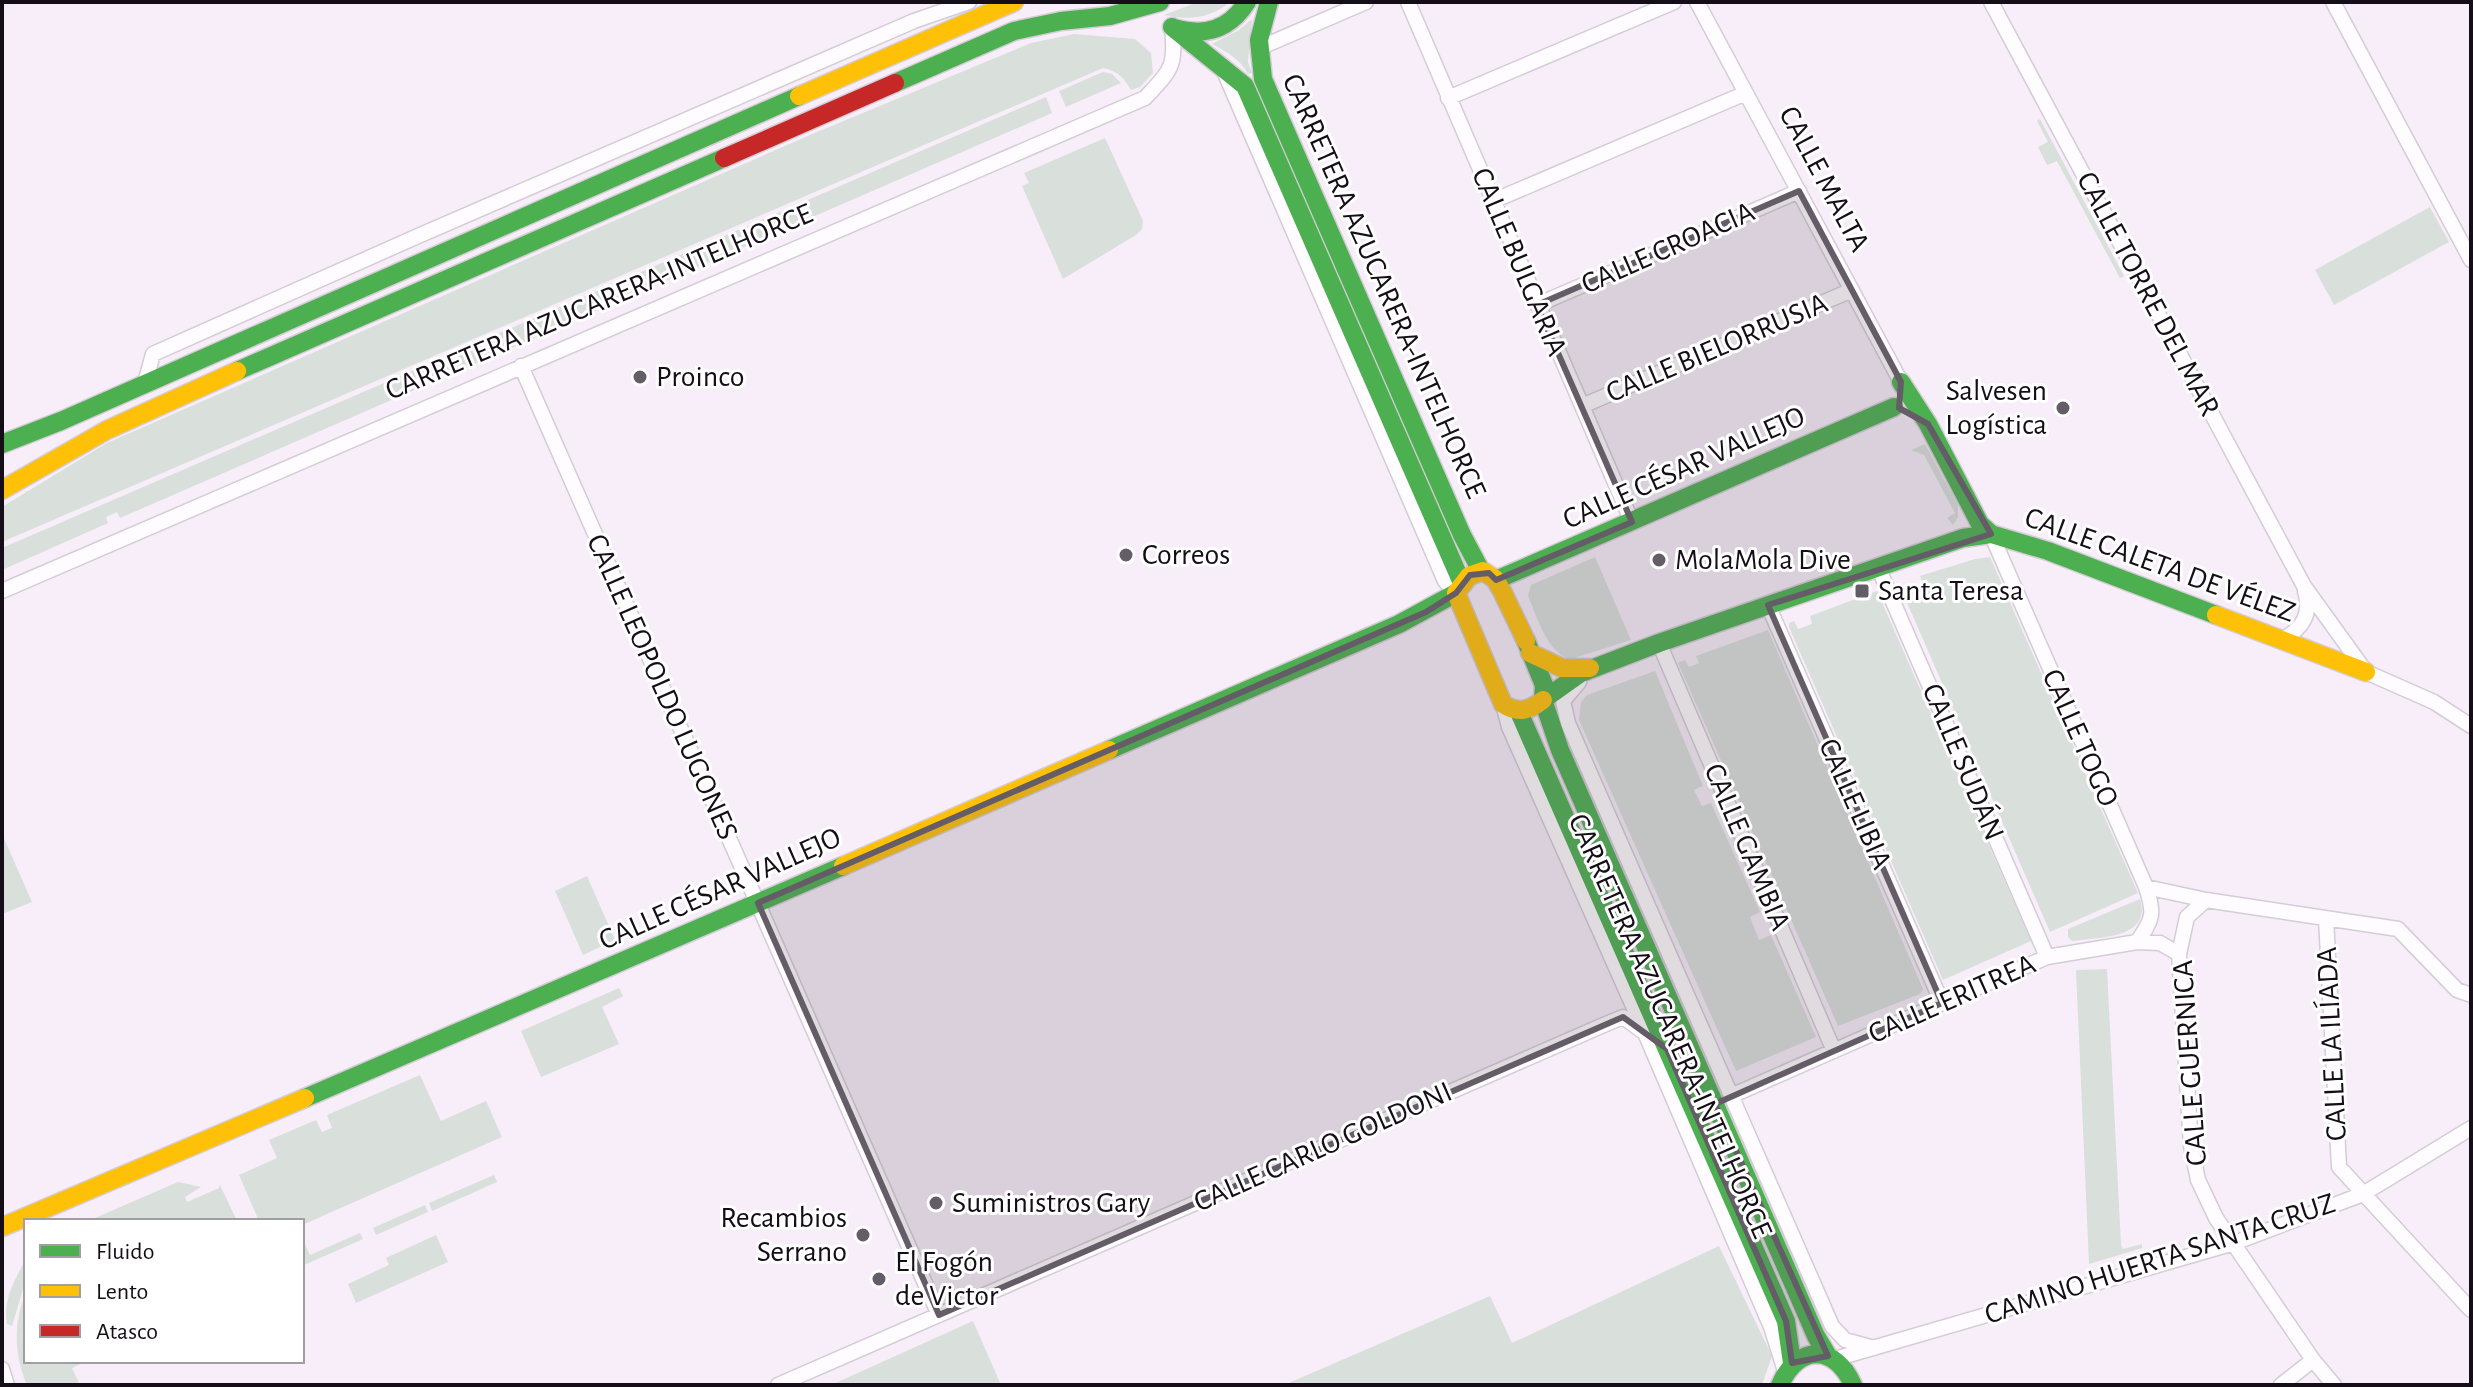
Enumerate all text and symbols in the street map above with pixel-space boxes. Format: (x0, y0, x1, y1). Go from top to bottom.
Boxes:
street label: CARRETERA AZUCARERA-INTELHORCE (1277, 69, 1491, 503)
street label: CALLE MALTA (1773, 101, 1875, 257)
street label: CALLE BULGARIA (1466, 164, 1572, 360)
street label: CALLE TORRE DEL MAR (2071, 167, 2225, 421)
street label: CALLE CROACIA (1577, 197, 1759, 299)
street label: CARRETERA AZUCARERA-INTELHORCE (381, 198, 817, 406)
street label: CALLE BIELORRUSIA (1602, 288, 1832, 408)
place label: Proinco (656, 362, 745, 392)
marker: Proinco (631, 368, 649, 386)
place label: Salvesen Logística (1945, 376, 2047, 440)
street label: CALLE CÉSAR VALLEJO (1558, 399, 1809, 535)
marker: Salvesen Logística (2054, 399, 2072, 417)
street label: CALLE CALETA DE VÉLEZ (2021, 500, 2300, 628)
street label: CALLE LEOPOLDO LUGONES (581, 530, 743, 844)
place label: Correos (1142, 540, 1230, 570)
place label: MolaMola Dive (1675, 545, 1851, 575)
marker: Correos (1117, 546, 1135, 564)
marker: MolaMola Dive (1650, 551, 1668, 569)
place label: Santa Teresa (1878, 576, 2024, 606)
marker: Santa Teresa (1853, 582, 1871, 600)
street label: CALLE TOGO (2036, 665, 2124, 811)
street label: CALLE SUDÁN (1917, 678, 2011, 845)
street label: CALLE LIBIA (1813, 734, 1897, 874)
street label: CALLE GAMBIA (1698, 759, 1796, 935)
street label: CARRETERA AZUCARERA-INTELHORCE (1563, 809, 1777, 1243)
street label: CALLE CÉSAR VALLEJO (594, 820, 845, 956)
street label: CALLE LA ILÍADA (2310, 946, 2352, 1142)
street label: CALLE ERITREA (1864, 949, 2040, 1049)
street label: CALLE GUERNICA (2168, 959, 2212, 1167)
street label: CALLE CARLO GOLDONI (1190, 1077, 1456, 1217)
place label: Suministros Gary (952, 1188, 1151, 1218)
street label: CAMINO HUERTA SANTA CRUZ (1981, 1188, 2339, 1330)
marker: Suministros Gary (927, 1194, 945, 1212)
place label: Recambios Serrano (720, 1203, 847, 1267)
legend (24, 1219, 304, 1363)
marker: Recambios Serrano (854, 1226, 872, 1244)
text: Fluido (96, 1240, 155, 1264)
place label: El Fogón de Victor (895, 1247, 999, 1311)
marker: El Fogón de Victor (870, 1270, 888, 1288)
text: Lento (96, 1280, 148, 1304)
text: Atasco (96, 1320, 158, 1344)

